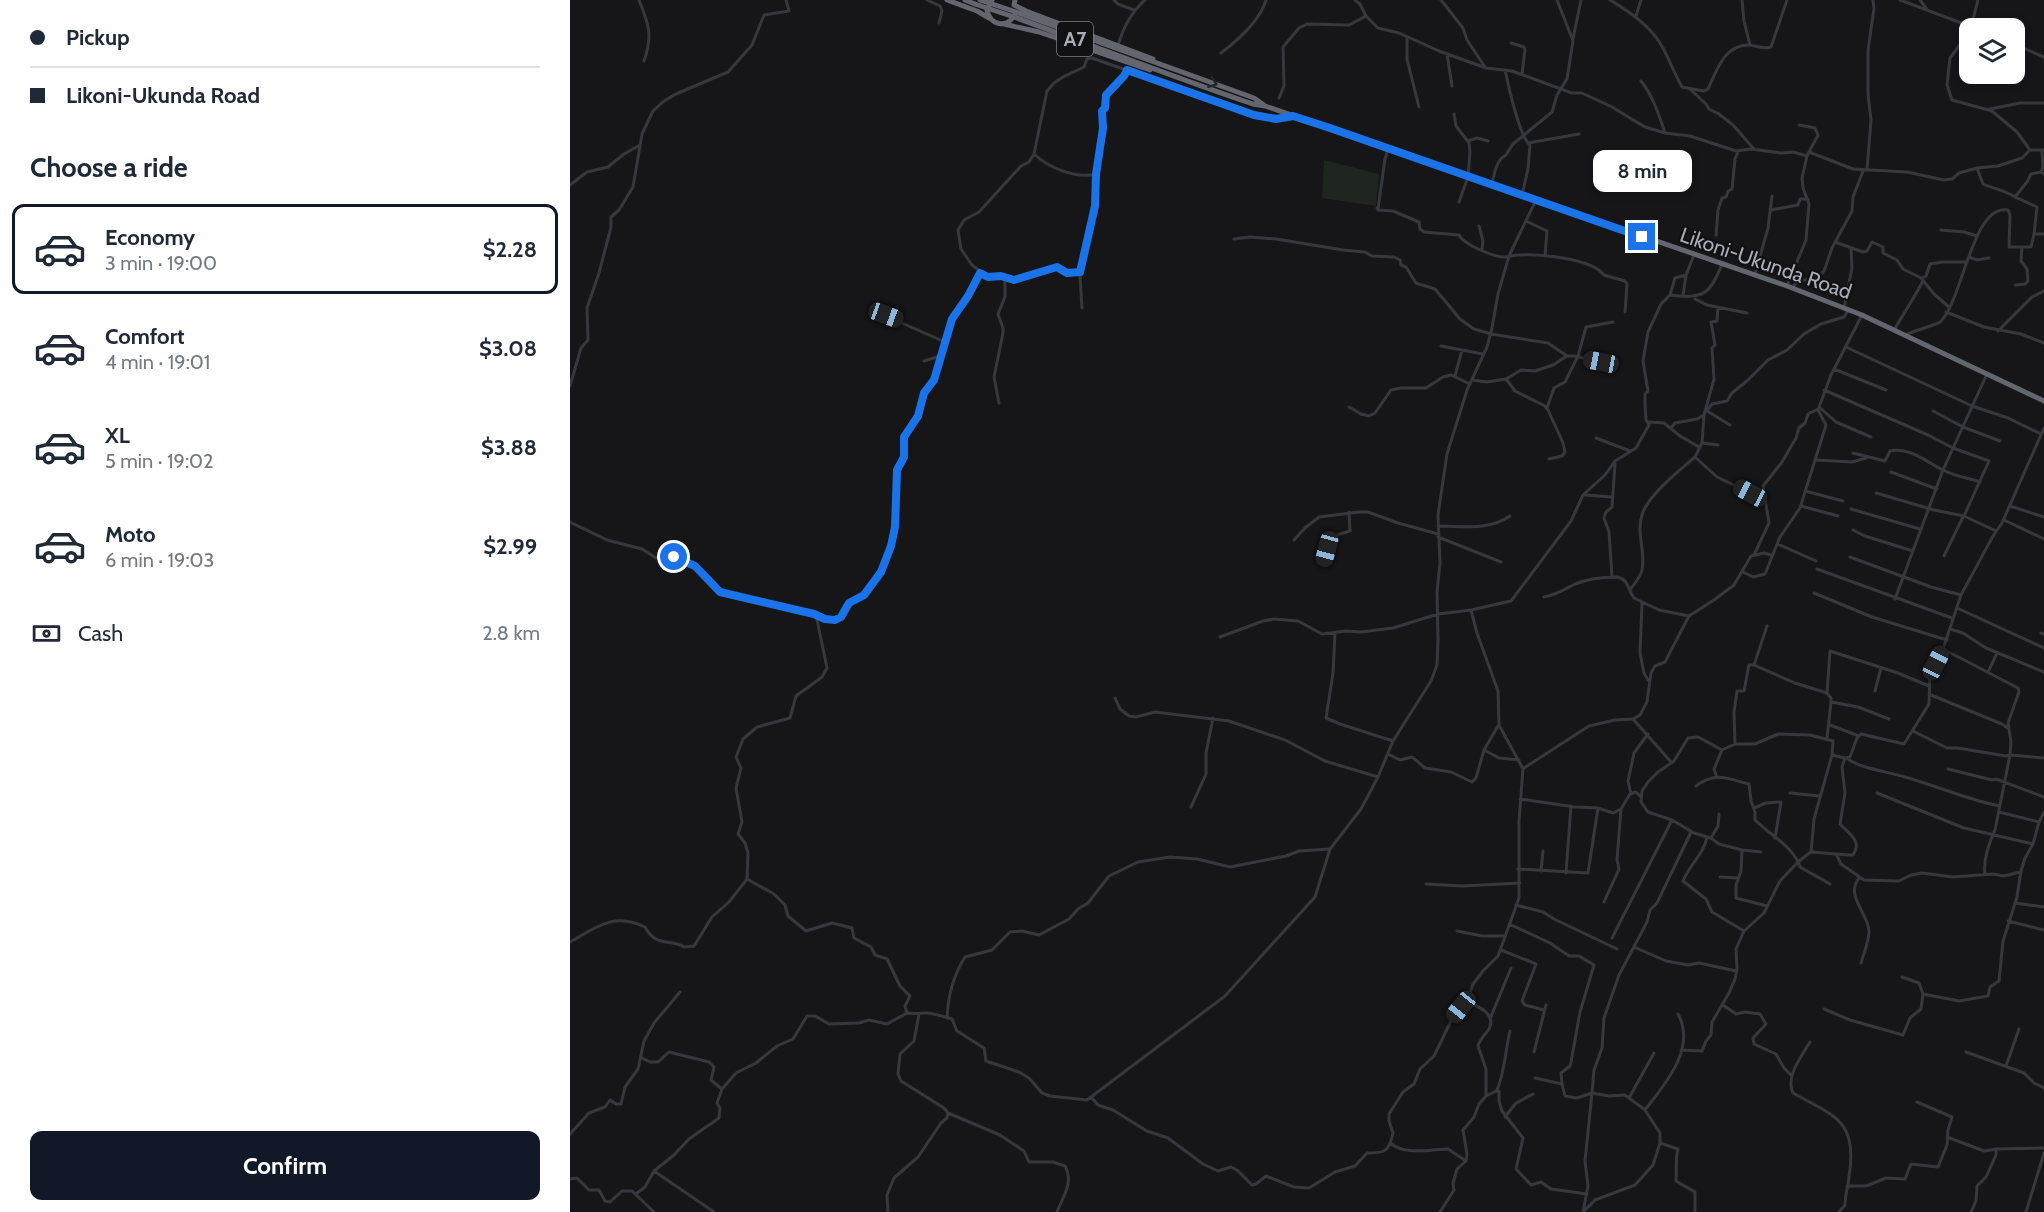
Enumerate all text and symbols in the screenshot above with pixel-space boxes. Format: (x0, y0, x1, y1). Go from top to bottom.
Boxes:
map controls (1959, 18, 2025, 84)
button: layers (1959, 18, 2025, 84)
road number: A7 (1057, 22, 1093, 56)
text: Pickup (66, 24, 130, 51)
one-way arrow (1208, 75, 1218, 88)
text: Likoni-Ukunda Road (66, 82, 260, 109)
callout: 8 min (1592, 150, 1692, 192)
text: Choose a ride (30, 151, 188, 184)
text: 8 min (1618, 159, 1667, 183)
icon: car (33, 222, 87, 276)
street label: Likoni-Ukunda Road (1677, 222, 1855, 304)
route end (1628, 223, 1655, 250)
text: Economy (105, 224, 195, 251)
text: $2.28 (483, 236, 537, 263)
text: 3 min · 19:00 (105, 251, 217, 275)
car (866, 300, 906, 330)
icon: car (33, 321, 87, 375)
text: Comfort (105, 323, 184, 350)
text: $3.08 (479, 335, 537, 362)
text: 4 min · 19:01 (105, 350, 210, 374)
car (1582, 350, 1620, 374)
icon: car (33, 420, 87, 474)
text: XL (105, 422, 130, 449)
text: $3.88 (481, 434, 537, 461)
text: 5 min · 19:02 (105, 449, 214, 473)
car (1730, 477, 1770, 509)
icon: car (33, 519, 87, 573)
text: Moto (105, 521, 156, 548)
car (1314, 529, 1340, 569)
text: $2.99 (483, 533, 537, 560)
route start (660, 543, 687, 570)
text: 6 min · 19:03 (105, 548, 214, 572)
icon: cash (30, 617, 63, 650)
text: Cash (78, 620, 123, 647)
text: 2.8 km (482, 621, 540, 645)
car (1920, 643, 1952, 683)
car (1443, 987, 1479, 1027)
button: Confirm (30, 1131, 540, 1200)

